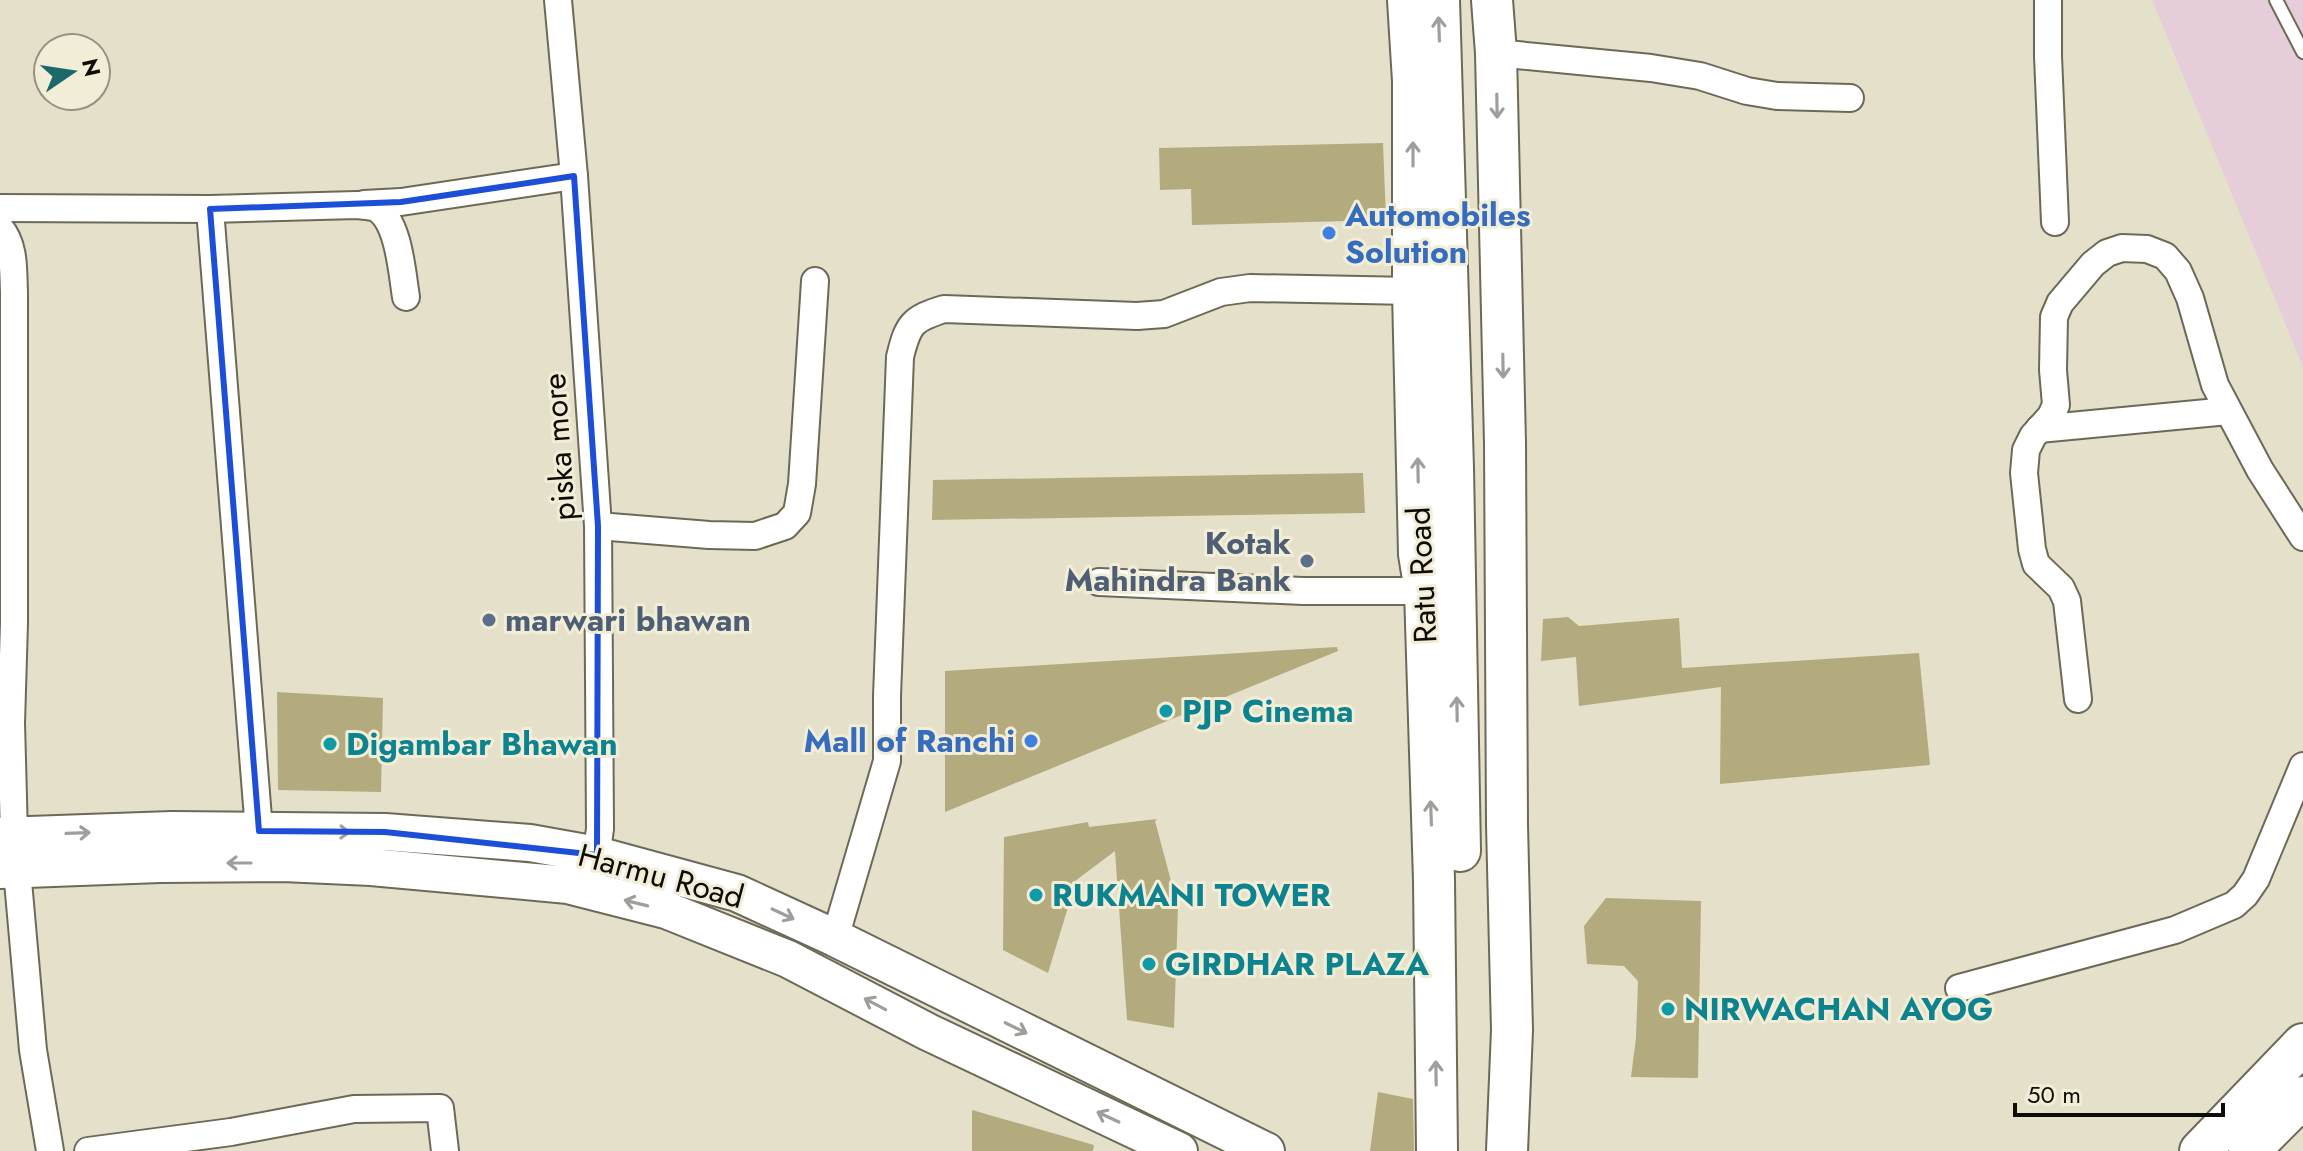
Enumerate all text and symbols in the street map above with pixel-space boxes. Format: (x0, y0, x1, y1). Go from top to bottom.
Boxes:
one-way arrow (1432, 16, 1447, 43)
north arrow (32, 32, 112, 112)
text: N (74, 55, 109, 80)
one-way arrow (1489, 92, 1505, 119)
one-way arrow (1405, 141, 1421, 168)
place label: Automobiles Solution (1344, 192, 1531, 275)
marker: Automobiles Solution (1320, 224, 1338, 242)
one-way arrow (1495, 352, 1511, 379)
street label: piska more (531, 372, 587, 522)
one-way arrow (1410, 457, 1426, 484)
street label: Ratu Road (1395, 506, 1449, 644)
place label: Kotak Mahindra Bank (1065, 520, 1292, 603)
marker: Kotak Mahindra Bank (1298, 552, 1316, 570)
place label: marwari bhawan (505, 597, 751, 643)
marker: marwari bhawan (480, 611, 498, 629)
place label: PJP Cinema (1182, 688, 1354, 734)
one-way arrow (1450, 696, 1465, 723)
marker: PJP Cinema (1157, 702, 1175, 720)
place label: Mall of Ranchi (804, 718, 1015, 764)
place label: Digambar Bhawan (346, 721, 618, 767)
marker: Mall of Ranchi (1022, 732, 1040, 750)
marker: Digambar Bhawan (321, 735, 339, 753)
one-way arrow (1424, 800, 1439, 827)
one-way arrow (324, 824, 351, 840)
one-way arrow (64, 826, 91, 841)
street label: Harmu Road (573, 832, 749, 920)
one-way arrow (226, 855, 253, 871)
place label: RUKMANI TOWER (1052, 872, 1331, 918)
marker: RUKMANI TOWER (1027, 886, 1045, 904)
one-way arrow (623, 894, 649, 909)
one-way arrow (770, 907, 794, 922)
place label: GIRDHAR PLAZA (1165, 941, 1430, 987)
marker: GIRDHAR PLAZA (1140, 955, 1158, 973)
place label: NIRWACHAN AYOG (1684, 986, 1993, 1032)
one-way arrow (863, 995, 887, 1011)
marker: NIRWACHAN AYOG (1659, 1000, 1677, 1018)
one-way arrow (1004, 1021, 1028, 1036)
one-way arrow (1428, 1060, 1444, 1087)
scale bar (2015, 1067, 2223, 1117)
text: 50 m (2027, 1077, 2081, 1112)
one-way arrow (1097, 1109, 1121, 1124)

